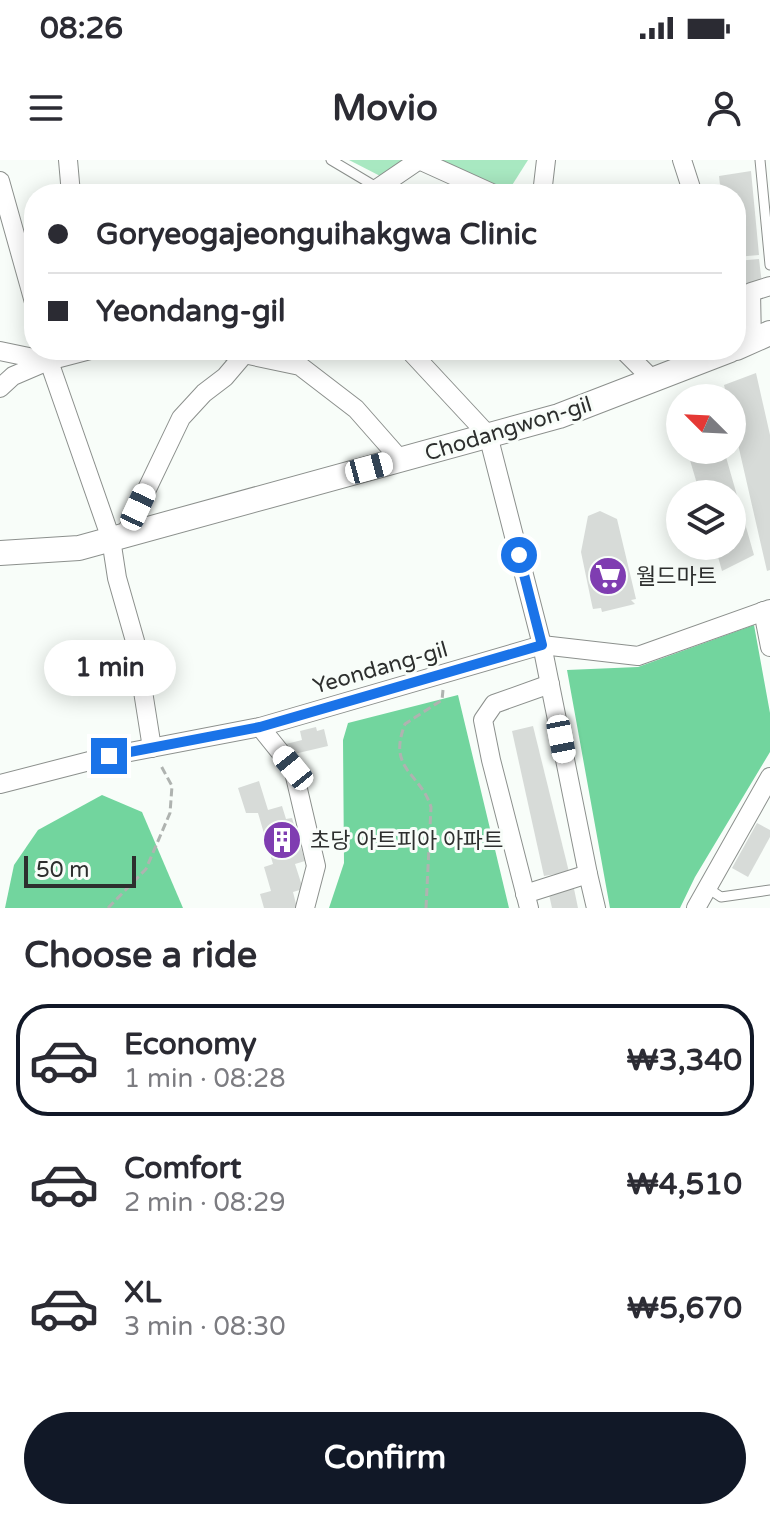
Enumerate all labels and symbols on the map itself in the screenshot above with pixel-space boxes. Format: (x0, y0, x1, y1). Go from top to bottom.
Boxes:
north arrow (666, 384, 746, 464)
street label: Chodangwon-gil (422, 391, 595, 467)
car (343, 450, 395, 486)
car (117, 480, 159, 534)
route start (501, 537, 537, 573)
supermarket icon: 월드마트 (587, 555, 629, 597)
place label: 월드마트 (636, 564, 717, 590)
street label: Yeondang-gil (310, 636, 451, 700)
callout: 1 min (43, 640, 175, 696)
car (545, 713, 577, 765)
route end (91, 738, 127, 774)
car (269, 742, 317, 794)
building icon: 초당 아트피아 아파트 (261, 819, 303, 861)
place label: 초당 아트피아 아파트 (310, 828, 504, 854)
scale bar (24, 852, 136, 888)

